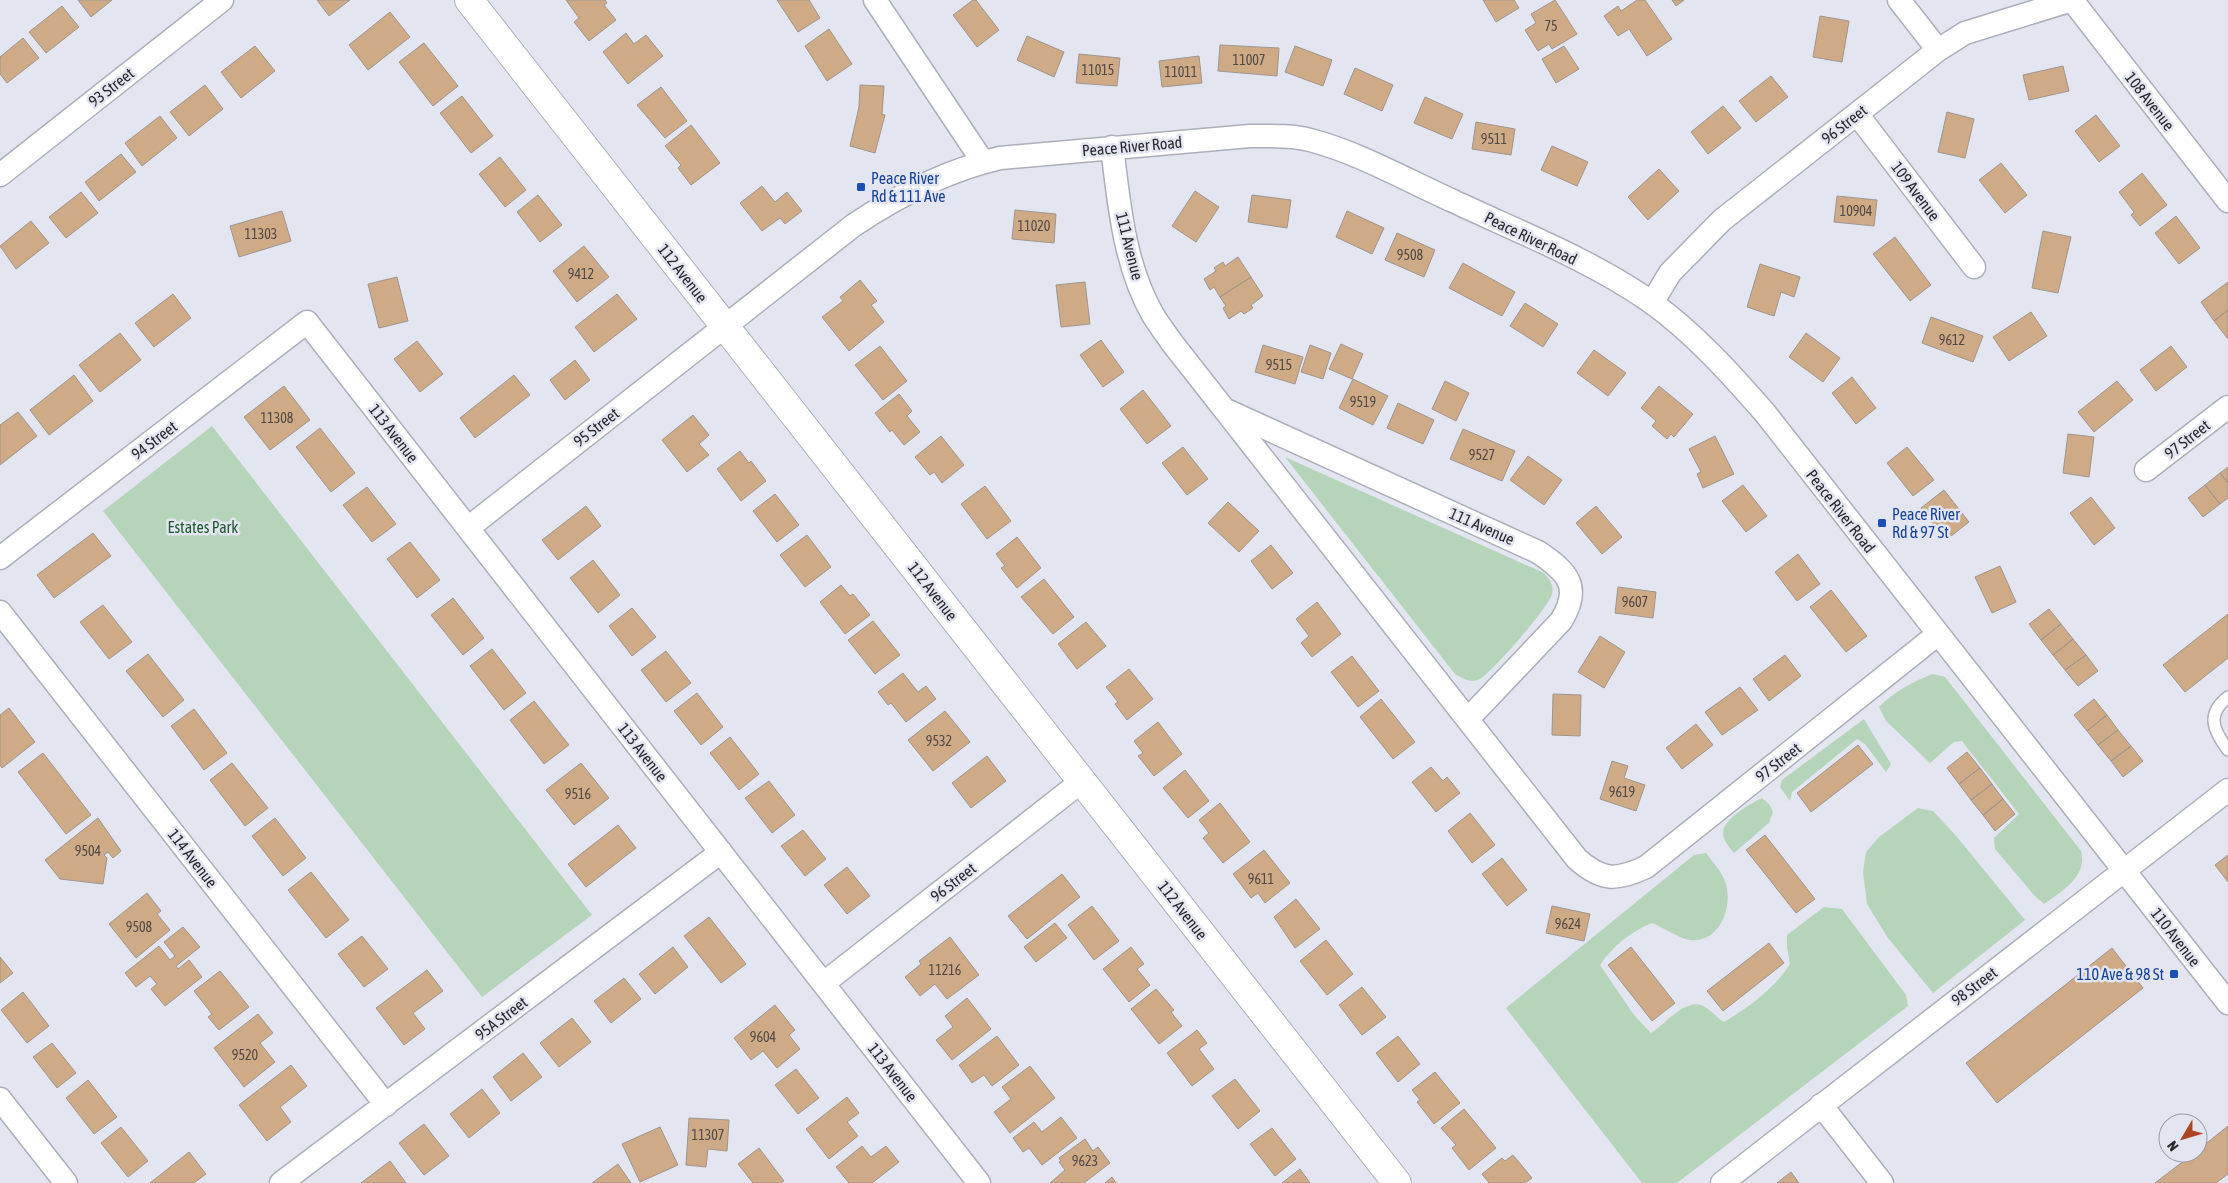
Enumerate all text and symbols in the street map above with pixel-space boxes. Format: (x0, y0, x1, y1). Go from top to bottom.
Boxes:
house number: 75 (1544, 18, 1558, 34)
house number: 11007 (1233, 52, 1265, 68)
house number: 11015 (1082, 62, 1114, 78)
street label: 93 Street (85, 64, 137, 110)
house number: 11011 (1165, 64, 1197, 80)
street label: 108 Avenue (2122, 68, 2178, 134)
street label: 96 Street (1818, 101, 1870, 147)
house number: 9511 (1481, 131, 1507, 147)
street label: Peace River Road (1081, 133, 1183, 159)
street label: 109 Avenue (1888, 158, 1944, 224)
place label: Peace River Rd & 111 Ave (871, 169, 946, 205)
marker: Peace River Rd & 111 Ave (855, 181, 867, 193)
house number: 10904 (1840, 203, 1873, 219)
street label: Peace River Road (1482, 208, 1580, 268)
street label: 111 Avenue (1113, 210, 1147, 282)
house number: 11020 (1018, 218, 1051, 234)
house number: 11303 (245, 226, 277, 242)
street label: 112 Avenue (655, 240, 711, 306)
house number: 9508 (1397, 247, 1424, 263)
house number: 9412 (568, 266, 594, 282)
house number: 9612 (1939, 332, 1965, 348)
house number: 9515 (1266, 357, 1292, 373)
house number: 9519 (1350, 394, 1376, 410)
street label: 113 Avenue (366, 400, 422, 466)
street label: 95 Street (570, 404, 622, 450)
house number: 11308 (261, 410, 294, 426)
street label: 97 Street (2161, 416, 2213, 462)
street label: 94 Street (128, 417, 181, 463)
house number: 9527 (1469, 447, 1495, 463)
street label: Peace River Road (1803, 466, 1879, 556)
street label: 111 Avenue (1447, 504, 1517, 548)
place label: Peace River Rd & 97 St (1892, 505, 1960, 541)
marker: Peace River Rd & 97 St (1876, 517, 1888, 529)
park label: Estates Park (168, 518, 238, 536)
street label: 112 Avenue (905, 558, 961, 624)
house number: 9607 (1622, 594, 1648, 610)
street label: 113 Avenue (615, 719, 671, 785)
house number: 9532 (926, 733, 952, 749)
street label: 97 Street (1752, 739, 1804, 785)
house number: 9619 (1609, 784, 1635, 800)
house number: 9516 (565, 786, 592, 802)
street label: 114 Avenue (165, 825, 221, 891)
house number: 9504 (75, 843, 102, 859)
street label: 96 Street (927, 859, 979, 905)
house number: 9611 (1248, 871, 1274, 887)
street label: 112 Avenue (1155, 877, 1211, 943)
street label: 110 Avenue (2148, 904, 2204, 970)
house number: 9624 (1555, 916, 1582, 932)
house number: 9508 (126, 919, 153, 935)
house number: 11216 (929, 962, 962, 978)
street label: 98 Street (1948, 963, 2001, 1009)
place label: 110 Ave & 98 St (2076, 965, 2164, 983)
marker: 110 Ave & 98 St (2168, 968, 2180, 980)
street label: 95A Street (472, 992, 531, 1043)
house number: 9604 (750, 1029, 777, 1045)
street label: 113 Avenue (865, 1039, 921, 1105)
house number: 9520 (232, 1047, 259, 1063)
north arrow (2158, 1113, 2208, 1163)
house number: 11307 (692, 1127, 724, 1143)
text: N (2164, 1138, 2182, 1154)
house number: 9623 (1072, 1153, 1098, 1169)

